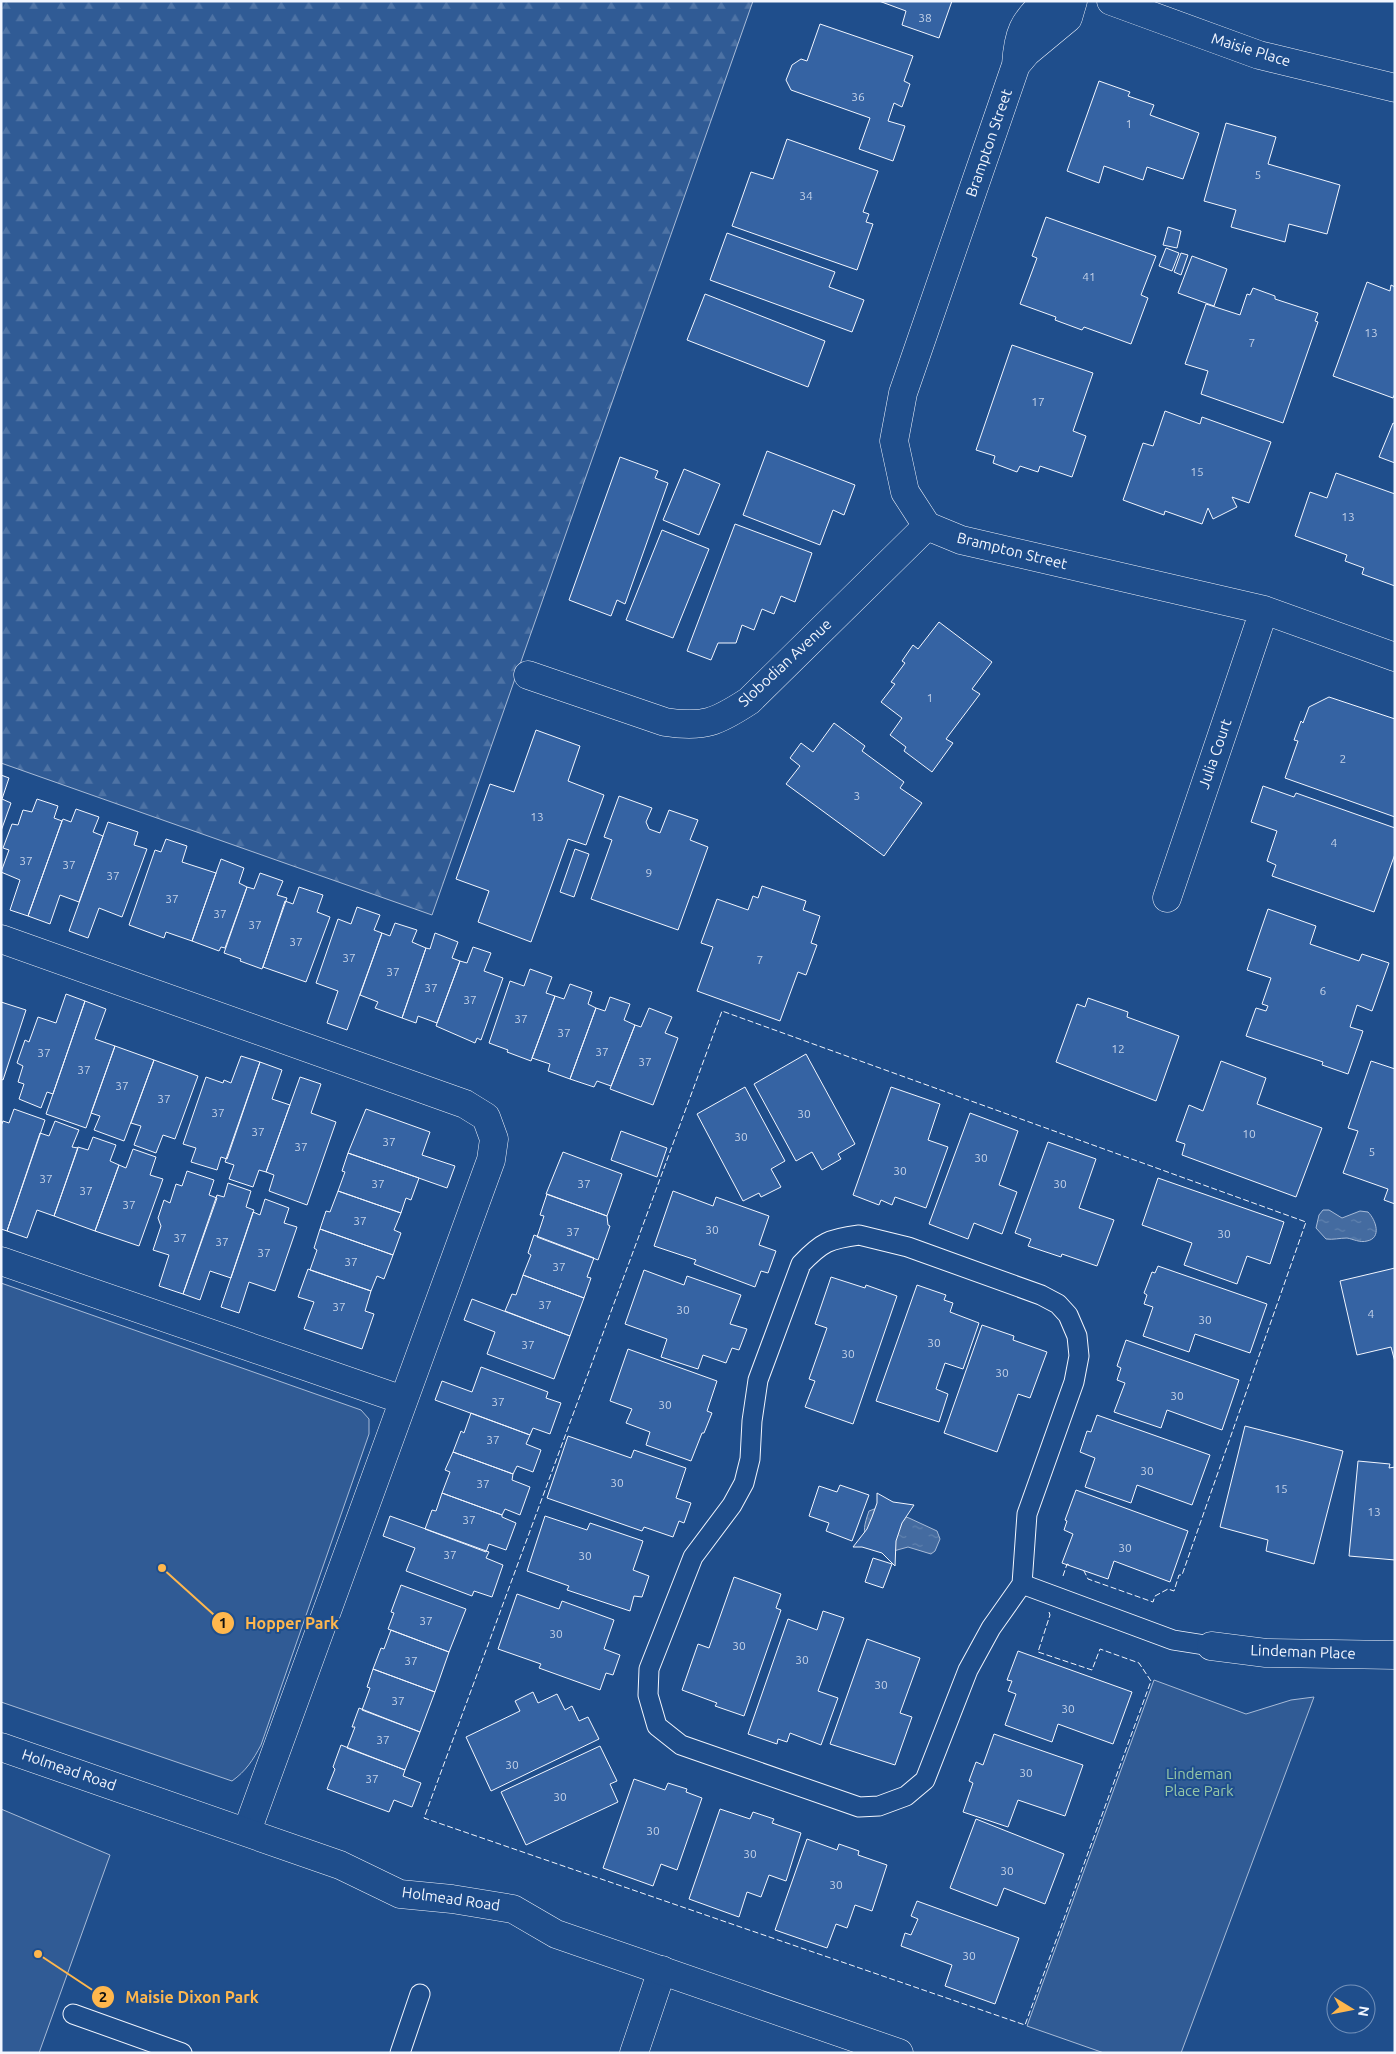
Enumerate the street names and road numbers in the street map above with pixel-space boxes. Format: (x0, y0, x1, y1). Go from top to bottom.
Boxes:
street label: Maisie Place (1209, 29, 1293, 70)
street label: Brampton Street (962, 86, 1015, 199)
street label: Brampton Street (955, 529, 1069, 572)
street label: Slobodian Avenue (735, 615, 835, 710)
street label: Julia Court (1195, 717, 1234, 791)
street label: Lindeman Place (1250, 1641, 1356, 1662)
street label: Holmead Road (20, 1745, 119, 1794)
street label: Holmead Road (401, 1883, 501, 1914)

